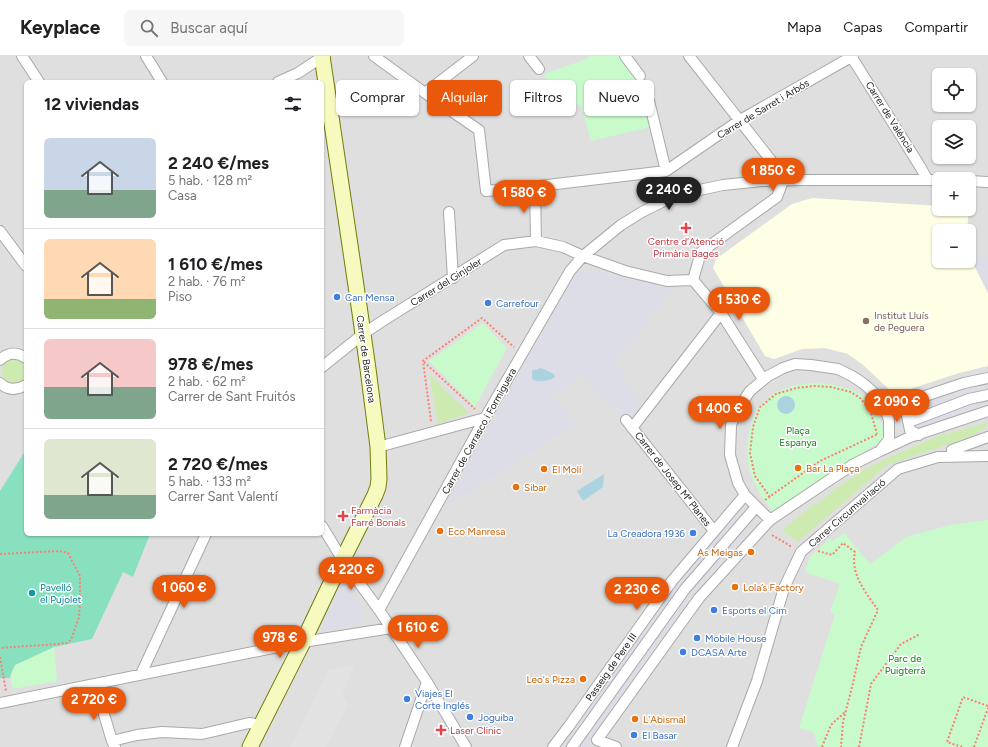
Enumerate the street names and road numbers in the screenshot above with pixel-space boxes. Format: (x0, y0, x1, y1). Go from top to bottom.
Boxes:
street label: Carrer de Sarret i Arbós (715, 76, 812, 142)
street label: Carrer de València (863, 79, 917, 155)
street label: Carrer del Ginjoler (408, 255, 484, 309)
street label: Carrer de Barcelona (353, 314, 379, 404)
street label: Carrer de Carrasco i Formiguera (439, 366, 519, 496)
street label: Carrer de Josep Mª Planes (632, 429, 714, 529)
street label: Carrer Circumval·lació (806, 476, 889, 550)
street label: Passeig de Pere III (583, 630, 639, 704)

